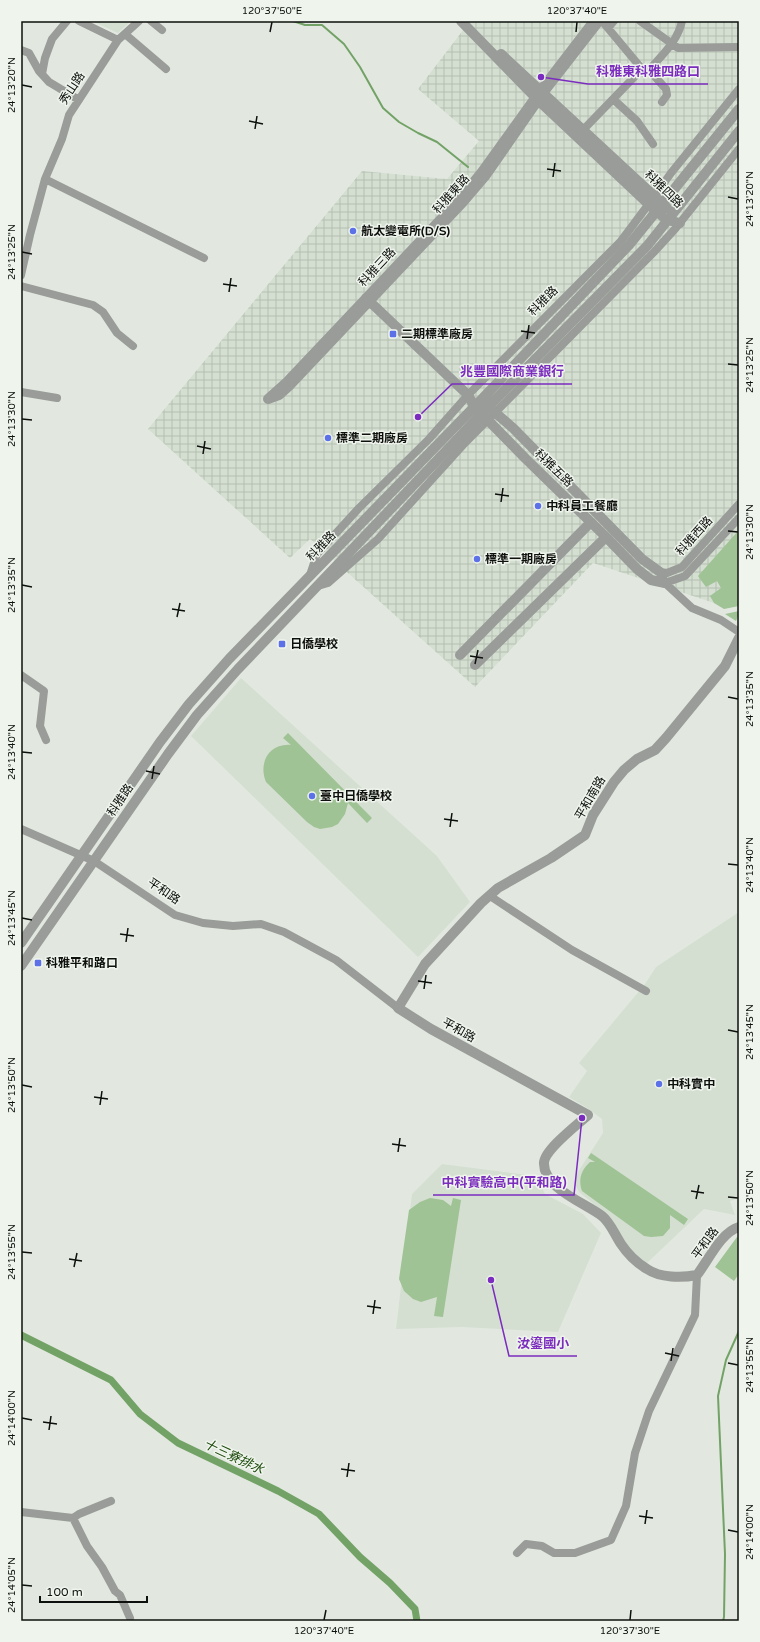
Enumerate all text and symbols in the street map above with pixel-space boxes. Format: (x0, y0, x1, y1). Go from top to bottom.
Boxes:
text: 120°37'50"E (242, 5, 302, 17)
text: 120°37'40"E (547, 5, 607, 17)
text: 24°13'20"N (6, 57, 18, 113)
callout: 科雅東科雅四路口 (588, 59, 708, 84)
text: 科雅東科雅四路口 (596, 64, 700, 80)
street label: 秀山路 (56, 69, 88, 107)
street label: 科雅四路 (642, 167, 686, 211)
street label: 科雅東路 (430, 171, 472, 217)
text: 24°13'20"N (744, 171, 756, 227)
text: 24°13'25"N (6, 224, 18, 280)
place label: 航太變電所(D/S) (361, 224, 450, 238)
marker: 航太變電所(D/S) (348, 226, 358, 236)
street label: 科雅三路 (356, 245, 398, 289)
street label: 科雅路 (525, 283, 561, 319)
place label: 二期標準廠房 (401, 327, 473, 341)
marker: 二期標準廠房 (388, 329, 398, 339)
text: 24°13'25"N (744, 337, 756, 393)
callout: 兆豐國際商業銀行 (452, 359, 572, 384)
text: 兆豐國際商業銀行 (460, 364, 564, 380)
text: 24°13'30"N (6, 391, 18, 447)
place label: 標準二期廠房 (336, 431, 408, 445)
marker: 標準二期廠房 (323, 433, 333, 443)
street label: 科雅五路 (532, 446, 576, 490)
place label: 中科員工餐廳 (546, 499, 618, 513)
marker: 中科員工餐廳 (533, 501, 543, 511)
text: 24°13'30"N (744, 504, 756, 560)
street label: 科雅西路 (673, 513, 715, 559)
street label: 科雅路 (303, 528, 339, 564)
place label: 標準一期廠房 (485, 552, 557, 566)
marker: 標準一期廠房 (472, 554, 482, 564)
text: 24°13'35"N (6, 557, 18, 613)
place label: 日僑學校 (290, 637, 338, 651)
marker: 日僑學校 (277, 639, 287, 649)
text: 24°13'35"N (744, 671, 756, 727)
text: 24°13'40"N (6, 724, 18, 780)
street label: 平和南路 (572, 774, 608, 822)
street label: 科雅路 (104, 781, 136, 819)
place label: 臺中日僑學校 (320, 789, 392, 803)
marker: 臺中日僑學校 (307, 791, 317, 801)
text: 24°13'40"N (744, 837, 756, 893)
street label: 平和路 (145, 875, 183, 907)
text: 24°13'45"N (6, 890, 18, 946)
place label: 科雅平和路口 (46, 956, 118, 970)
marker: 科雅平和路口 (33, 958, 43, 968)
text: 24°13'45"N (744, 1004, 756, 1060)
street label: 平和路 (440, 1015, 478, 1045)
text: 24°13'50"N (6, 1057, 18, 1113)
place label: 中科實中 (667, 1077, 715, 1091)
marker: 中科實中 (654, 1079, 664, 1089)
callout: 中科實驗高中(平和路) (433, 1170, 574, 1195)
text: 24°13'50"N (744, 1170, 756, 1226)
text: 中科實驗高中(平和路) (441, 1175, 567, 1191)
text: 24°13'55"N (6, 1224, 18, 1280)
street label: 平和路 (689, 1224, 721, 1262)
callout: 汝鎏國小 (509, 1331, 577, 1356)
text: 汝鎏國小 (517, 1336, 570, 1352)
text: 24°13'55"N (744, 1337, 756, 1393)
text: 24°14'00"N (6, 1390, 18, 1446)
water label: 十三寮排水 (201, 1436, 267, 1478)
text: 24°14'00"N (744, 1504, 756, 1560)
text: 24°14'05"N (6, 1557, 18, 1613)
scale bar (40, 1578, 147, 1604)
text: 100 m (46, 1585, 83, 1599)
text: 120°37'40"E (294, 1625, 354, 1637)
text: 120°37'30"E (600, 1625, 660, 1637)

